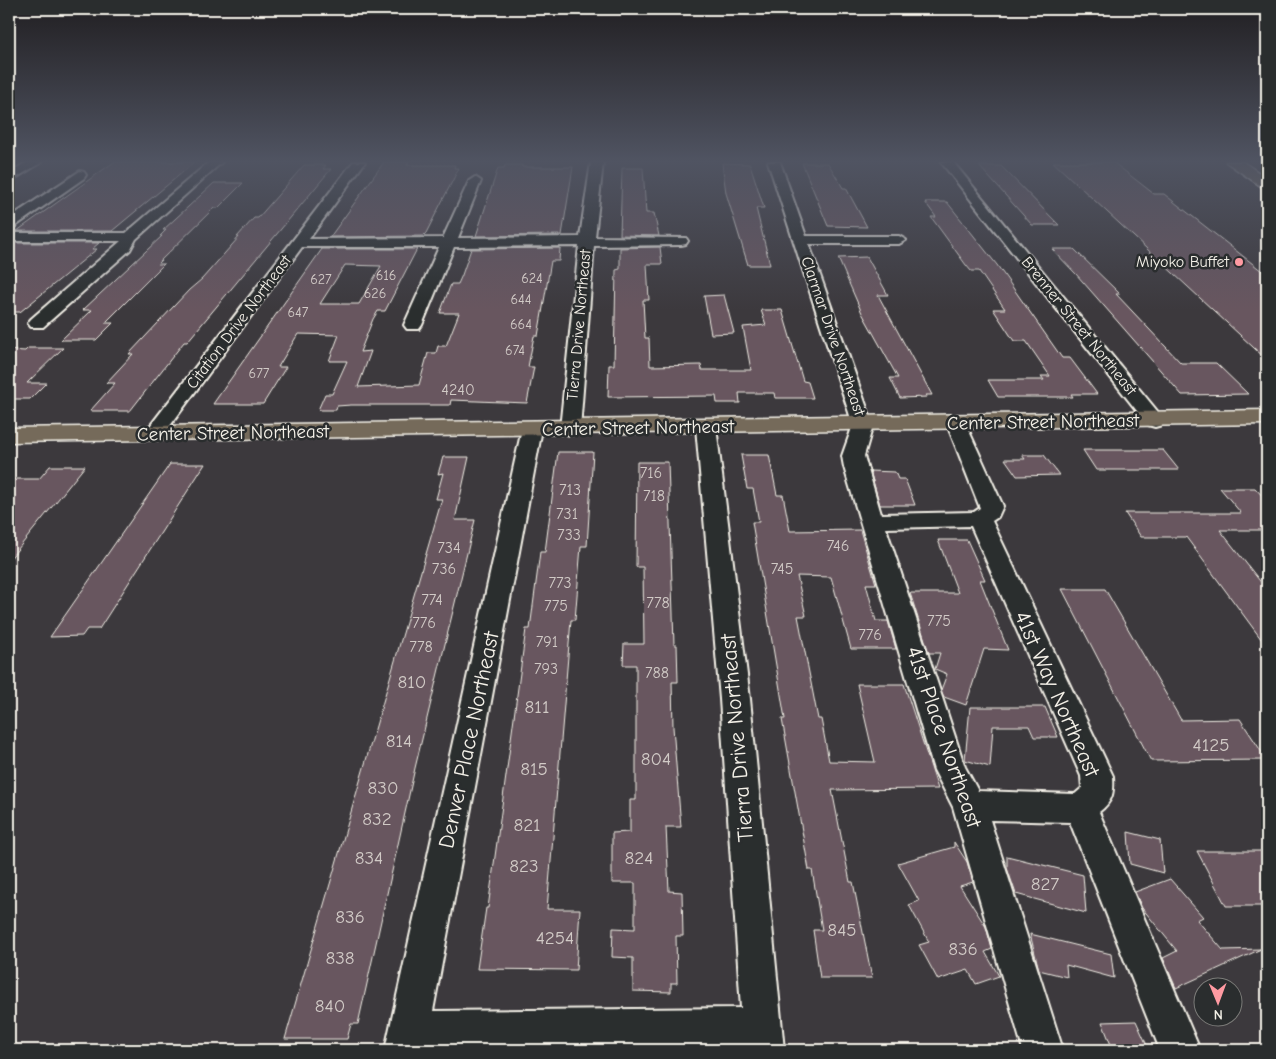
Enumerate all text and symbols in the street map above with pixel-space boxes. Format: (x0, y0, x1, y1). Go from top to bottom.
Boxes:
street label: Tierra Drive Northeast (563, 248, 595, 401)
street label: Citation Drive Northeast (183, 251, 295, 392)
street label: Brenner Street Northeast (1018, 253, 1141, 399)
place label: Miyoko Buffet (1136, 253, 1229, 271)
street label: Clarmar Drive Northeast (797, 254, 869, 418)
marker: Miyoko Buffet (1233, 256, 1245, 268)
house number: 616 (376, 267, 396, 284)
house number: 624 (521, 270, 543, 287)
house number: 627 (310, 271, 332, 288)
house number: 626 (364, 285, 386, 302)
house number: 644 (510, 291, 532, 308)
house number: 647 (288, 304, 309, 321)
house number: 664 (510, 316, 532, 333)
house number: 674 (505, 342, 525, 359)
house number: 677 (249, 365, 270, 382)
house number: 4240 (441, 381, 475, 399)
street label: Center Street Northeast (947, 409, 1140, 435)
street label: Center Street Northeast (542, 415, 735, 441)
street label: Center Street Northeast (137, 420, 330, 446)
house number: 716 (640, 464, 662, 482)
house number: 713 (559, 481, 581, 499)
house number: 718 (643, 487, 665, 505)
house number: 731 (556, 505, 578, 523)
house number: 733 (557, 526, 581, 544)
house number: 746 (827, 537, 849, 555)
house number: 734 (437, 539, 461, 557)
house number: 736 (432, 560, 456, 578)
house number: 745 (771, 560, 793, 578)
house number: 773 (548, 574, 572, 592)
house number: 774 (421, 591, 443, 609)
house number: 778 (646, 594, 670, 612)
house number: 775 (544, 597, 568, 615)
street label: 41st Way Northeast (1009, 607, 1106, 782)
house number: 775 (927, 612, 951, 630)
house number: 776 (412, 614, 436, 632)
house number: 776 (858, 626, 882, 644)
street label: Denver Place Northeast (433, 628, 505, 851)
street label: Tierra Drive Northeast (715, 632, 759, 843)
house number: 791 (536, 633, 558, 651)
house number: 778 (409, 638, 433, 656)
street label: 41st Place Northeast (901, 643, 988, 832)
house number: 793 (534, 660, 558, 678)
house number: 788 (645, 664, 669, 682)
house number: 810 (398, 671, 426, 693)
house number: 811 (525, 696, 549, 718)
house number: 814 (386, 730, 412, 752)
house number: 4125 (1193, 734, 1229, 756)
house number: 804 (641, 748, 671, 770)
house number: 815 (520, 758, 548, 780)
house number: 830 (368, 777, 398, 799)
house number: 832 (362, 808, 392, 830)
house number: 821 (513, 814, 541, 836)
house number: 834 (355, 847, 383, 869)
house number: 824 (625, 847, 653, 869)
house number: 823 (509, 855, 539, 877)
house number: 827 (1031, 873, 1059, 895)
house number: 836 (335, 906, 365, 928)
house number: 845 (827, 919, 857, 941)
house number: 4254 (536, 927, 574, 949)
house number: 836 (948, 938, 978, 960)
house number: 838 (325, 947, 355, 969)
north arrow (1194, 976, 1244, 1026)
house number: 840 (315, 995, 345, 1017)
text: N (1214, 1006, 1223, 1023)

